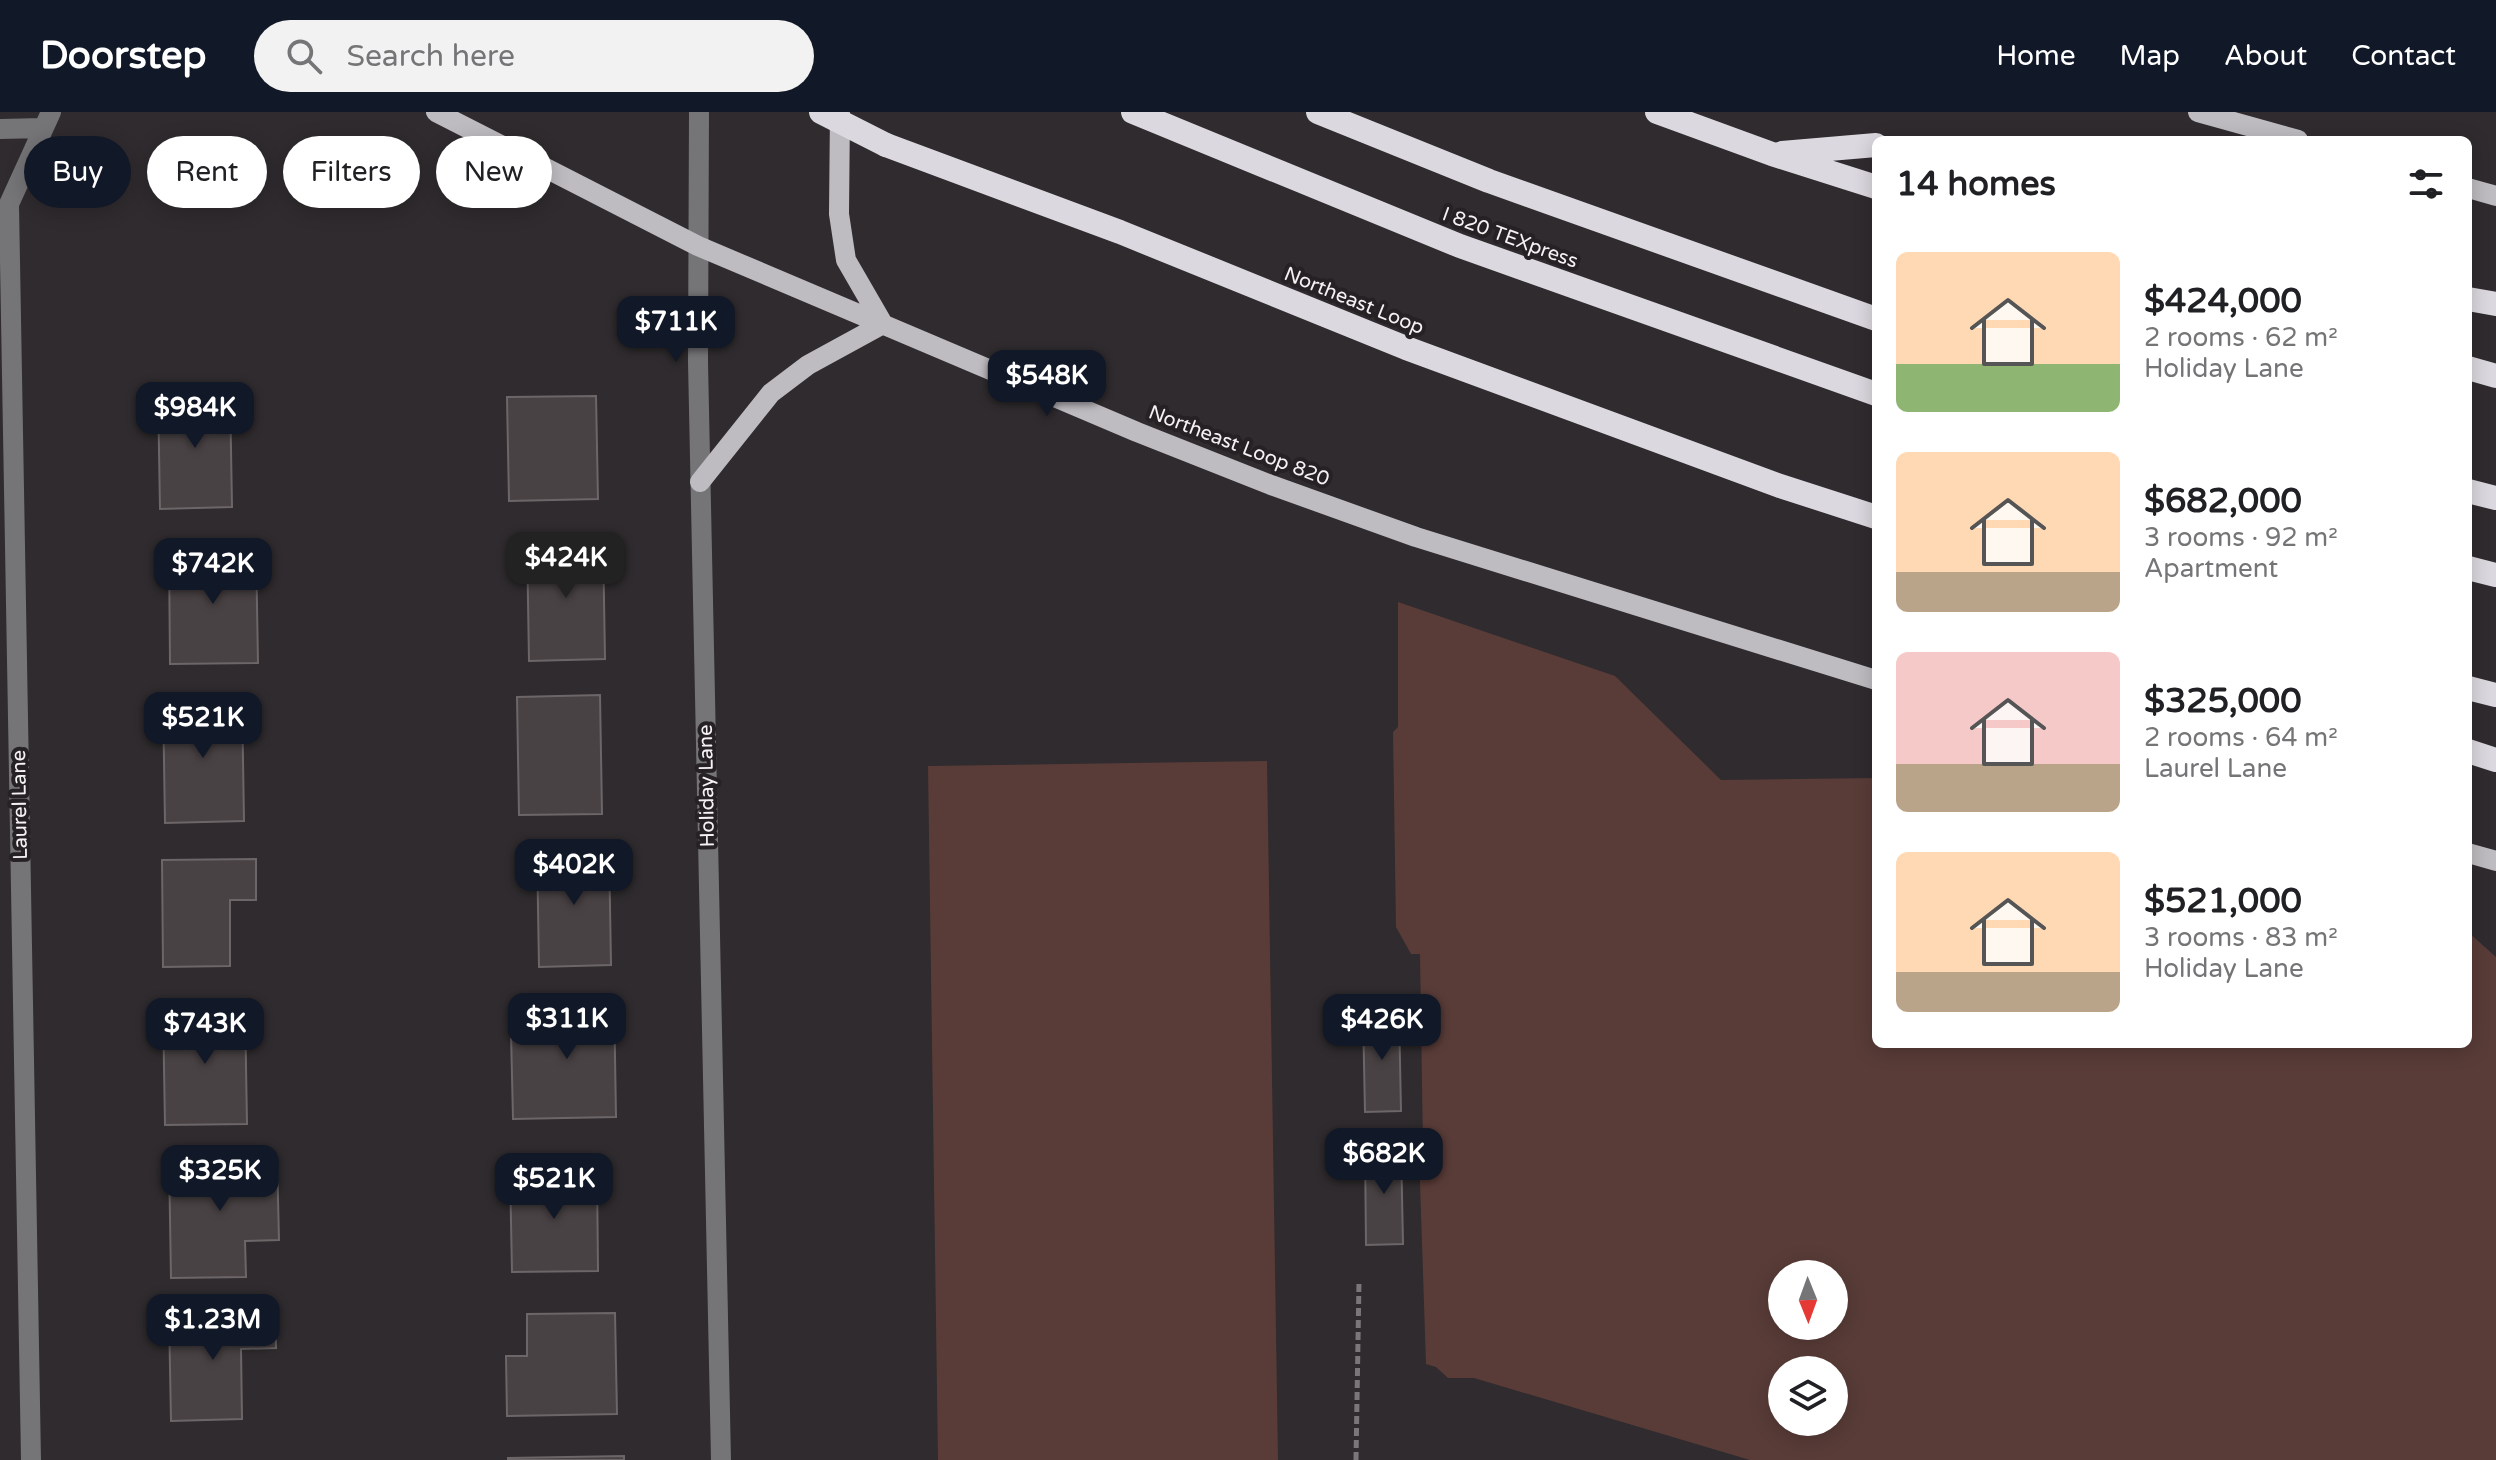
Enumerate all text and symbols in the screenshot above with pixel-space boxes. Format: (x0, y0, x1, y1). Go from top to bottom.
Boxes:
search box (254, 20, 814, 92)
text: Doorstep (40, 33, 206, 79)
icon: search (282, 34, 326, 78)
text: Search here (346, 38, 515, 75)
text: Home (1996, 39, 2076, 73)
text: Map (2120, 39, 2180, 73)
text: About (2224, 39, 2307, 73)
text: Contact (2351, 39, 2456, 73)
chip: Buy (24, 136, 131, 208)
chip: Rent (147, 136, 267, 208)
chip: Filters (283, 136, 420, 208)
chip: New (436, 136, 552, 208)
icon: filters (2404, 162, 2448, 206)
text: 14 homes (1896, 164, 2056, 205)
street label: I 820 TEXpress (1439, 202, 1581, 274)
street label: Northeast Loop (1281, 262, 1427, 340)
text: $424,000 (2144, 281, 2302, 322)
icon: home (1960, 284, 2056, 380)
pin: $711K (620, 296, 732, 364)
text: $711K (635, 306, 717, 337)
text: 2 rooms · 62 m² (2144, 322, 2338, 353)
pin: $548K (991, 350, 1103, 418)
text: Holiday Lane (2144, 353, 2304, 384)
text: $548K (1006, 360, 1088, 391)
pin: $984K (139, 382, 251, 450)
text: $984K (154, 392, 236, 423)
street label: Northeast Loop 820 (1145, 400, 1333, 492)
text: $682,000 (2144, 481, 2302, 522)
icon: home (1960, 484, 2056, 580)
text: 3 rooms · 92 m² (2144, 522, 2338, 553)
pin: $424K (510, 532, 622, 600)
pin: $742K (157, 538, 269, 606)
text: $424K (525, 542, 607, 573)
text: $742K (172, 548, 254, 579)
text: Apartment (2144, 553, 2278, 584)
text: $325,000 (2144, 681, 2302, 722)
icon: home (1960, 684, 2056, 780)
pin: $521K (147, 692, 259, 760)
text: $521K (162, 702, 244, 733)
text: 2 rooms · 64 m² (2144, 722, 2338, 753)
street label: Holiday Lane (694, 724, 720, 848)
street label: Laurel Lane (7, 750, 33, 860)
text: Laurel Lane (2144, 753, 2287, 784)
pin: $402K (518, 839, 630, 907)
text: $402K (533, 849, 615, 880)
text: $521,000 (2144, 881, 2302, 922)
icon: home (1960, 884, 2056, 980)
text: 3 rooms · 83 m² (2144, 922, 2338, 953)
text: Holiday Lane (2144, 953, 2304, 984)
pin: $311K (511, 993, 623, 1061)
pin: $426K (1326, 994, 1438, 1062)
pin: $743K (149, 998, 261, 1066)
text: $311K (526, 1003, 608, 1034)
text: $426K (1341, 1004, 1423, 1035)
text: $743K (164, 1008, 246, 1039)
pin: $682K (1328, 1128, 1440, 1196)
text: $682K (1343, 1138, 1425, 1169)
pin: $325K (164, 1145, 276, 1213)
pin: $521K (498, 1153, 610, 1221)
text: $325K (179, 1155, 261, 1186)
text: $521K (513, 1163, 595, 1194)
north arrow (1768, 1260, 1848, 1340)
map controls (1768, 1260, 1848, 1436)
pin: $1.23M (148, 1294, 278, 1362)
text: $1.23M (165, 1304, 261, 1335)
button: layers (1768, 1356, 1848, 1436)

